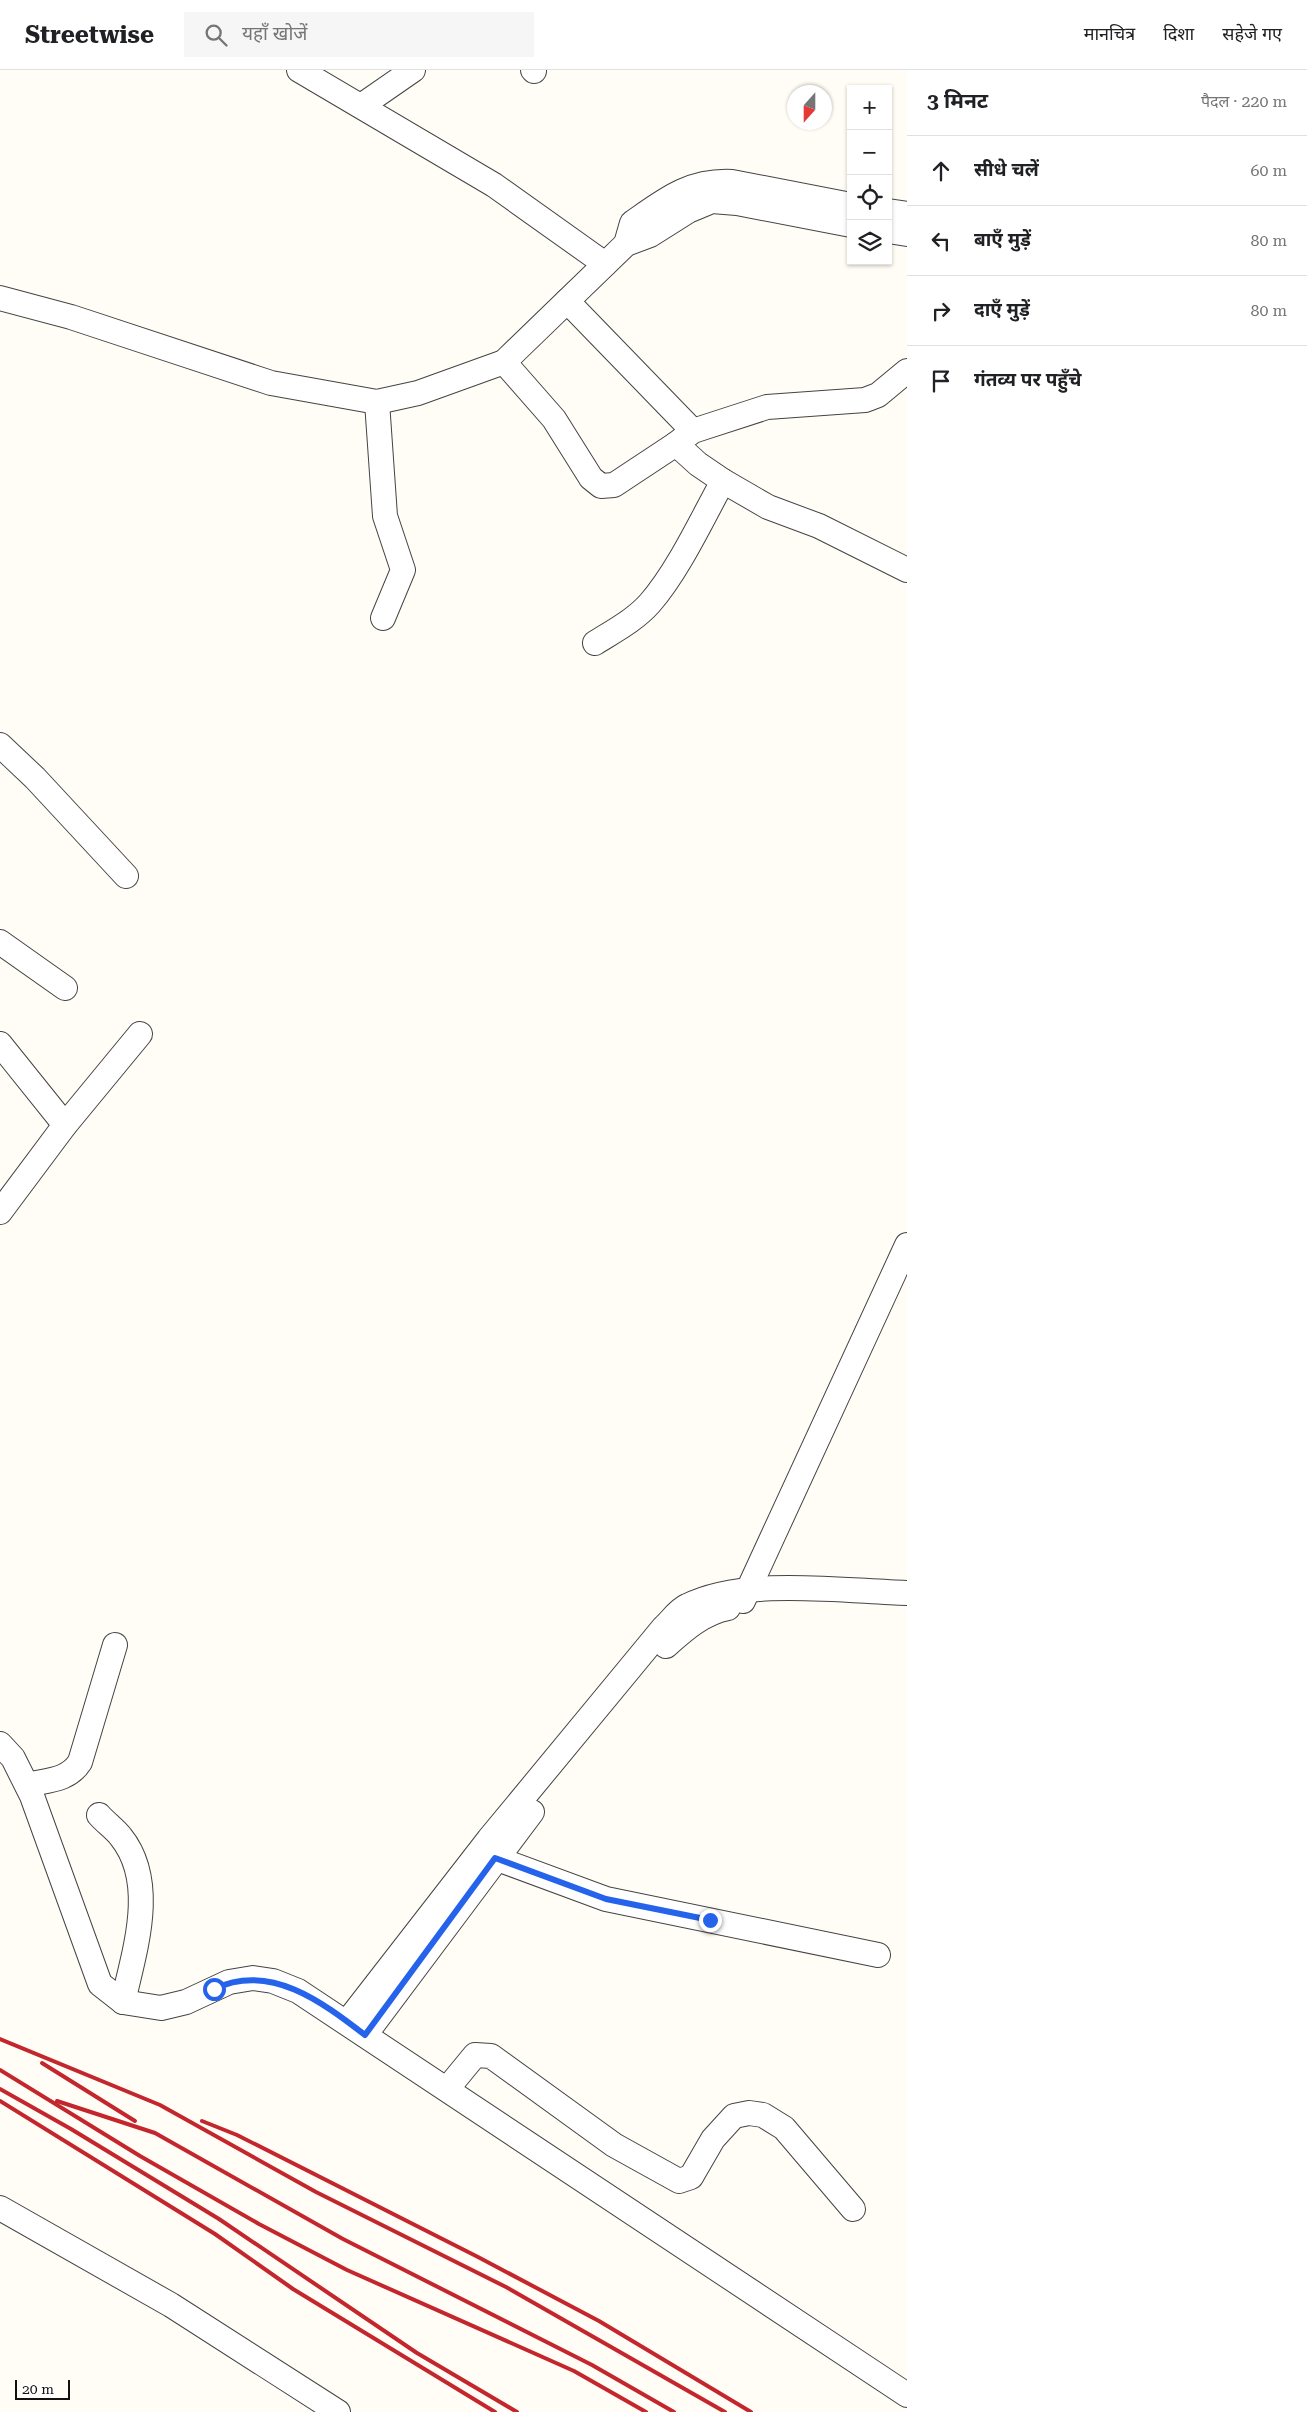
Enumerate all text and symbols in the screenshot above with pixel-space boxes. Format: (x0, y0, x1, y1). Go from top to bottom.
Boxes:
search box (184, 12, 534, 57)
text: Streetwise (25, 21, 154, 49)
icon: search (202, 21, 230, 49)
text: यहाँ खोजें (242, 22, 307, 45)
text: मानचित्र (1084, 23, 1135, 44)
text: दिशा (1163, 23, 1194, 44)
text: सहेजे गए (1222, 23, 1282, 44)
north arrow (787, 85, 832, 130)
map controls (847, 85, 892, 265)
button: + (847, 85, 892, 130)
text: 3 मिनट (927, 89, 988, 113)
text: पैदल · 220 m (1201, 92, 1287, 111)
button: − (847, 130, 892, 175)
icon: ahead (927, 157, 955, 185)
text: सीधे चलें (974, 158, 1039, 181)
text: 60 m (1250, 161, 1287, 180)
button: locate (847, 175, 892, 220)
button: layers (847, 220, 892, 265)
icon: left (927, 227, 955, 255)
text: बाएँ मुड़ें (974, 228, 1031, 251)
text: 80 m (1250, 231, 1287, 250)
icon: right (927, 297, 955, 325)
text: दाएँ मुड़ें (974, 298, 1030, 321)
text: 80 m (1250, 301, 1287, 320)
icon: arrive (927, 367, 955, 395)
text: गंतव्य पर पहुँचे (974, 368, 1081, 391)
route end (699, 1909, 722, 1932)
route start (203, 1978, 226, 2001)
scale bar (15, 2377, 70, 2400)
text: 20 m (22, 2381, 54, 2397)

